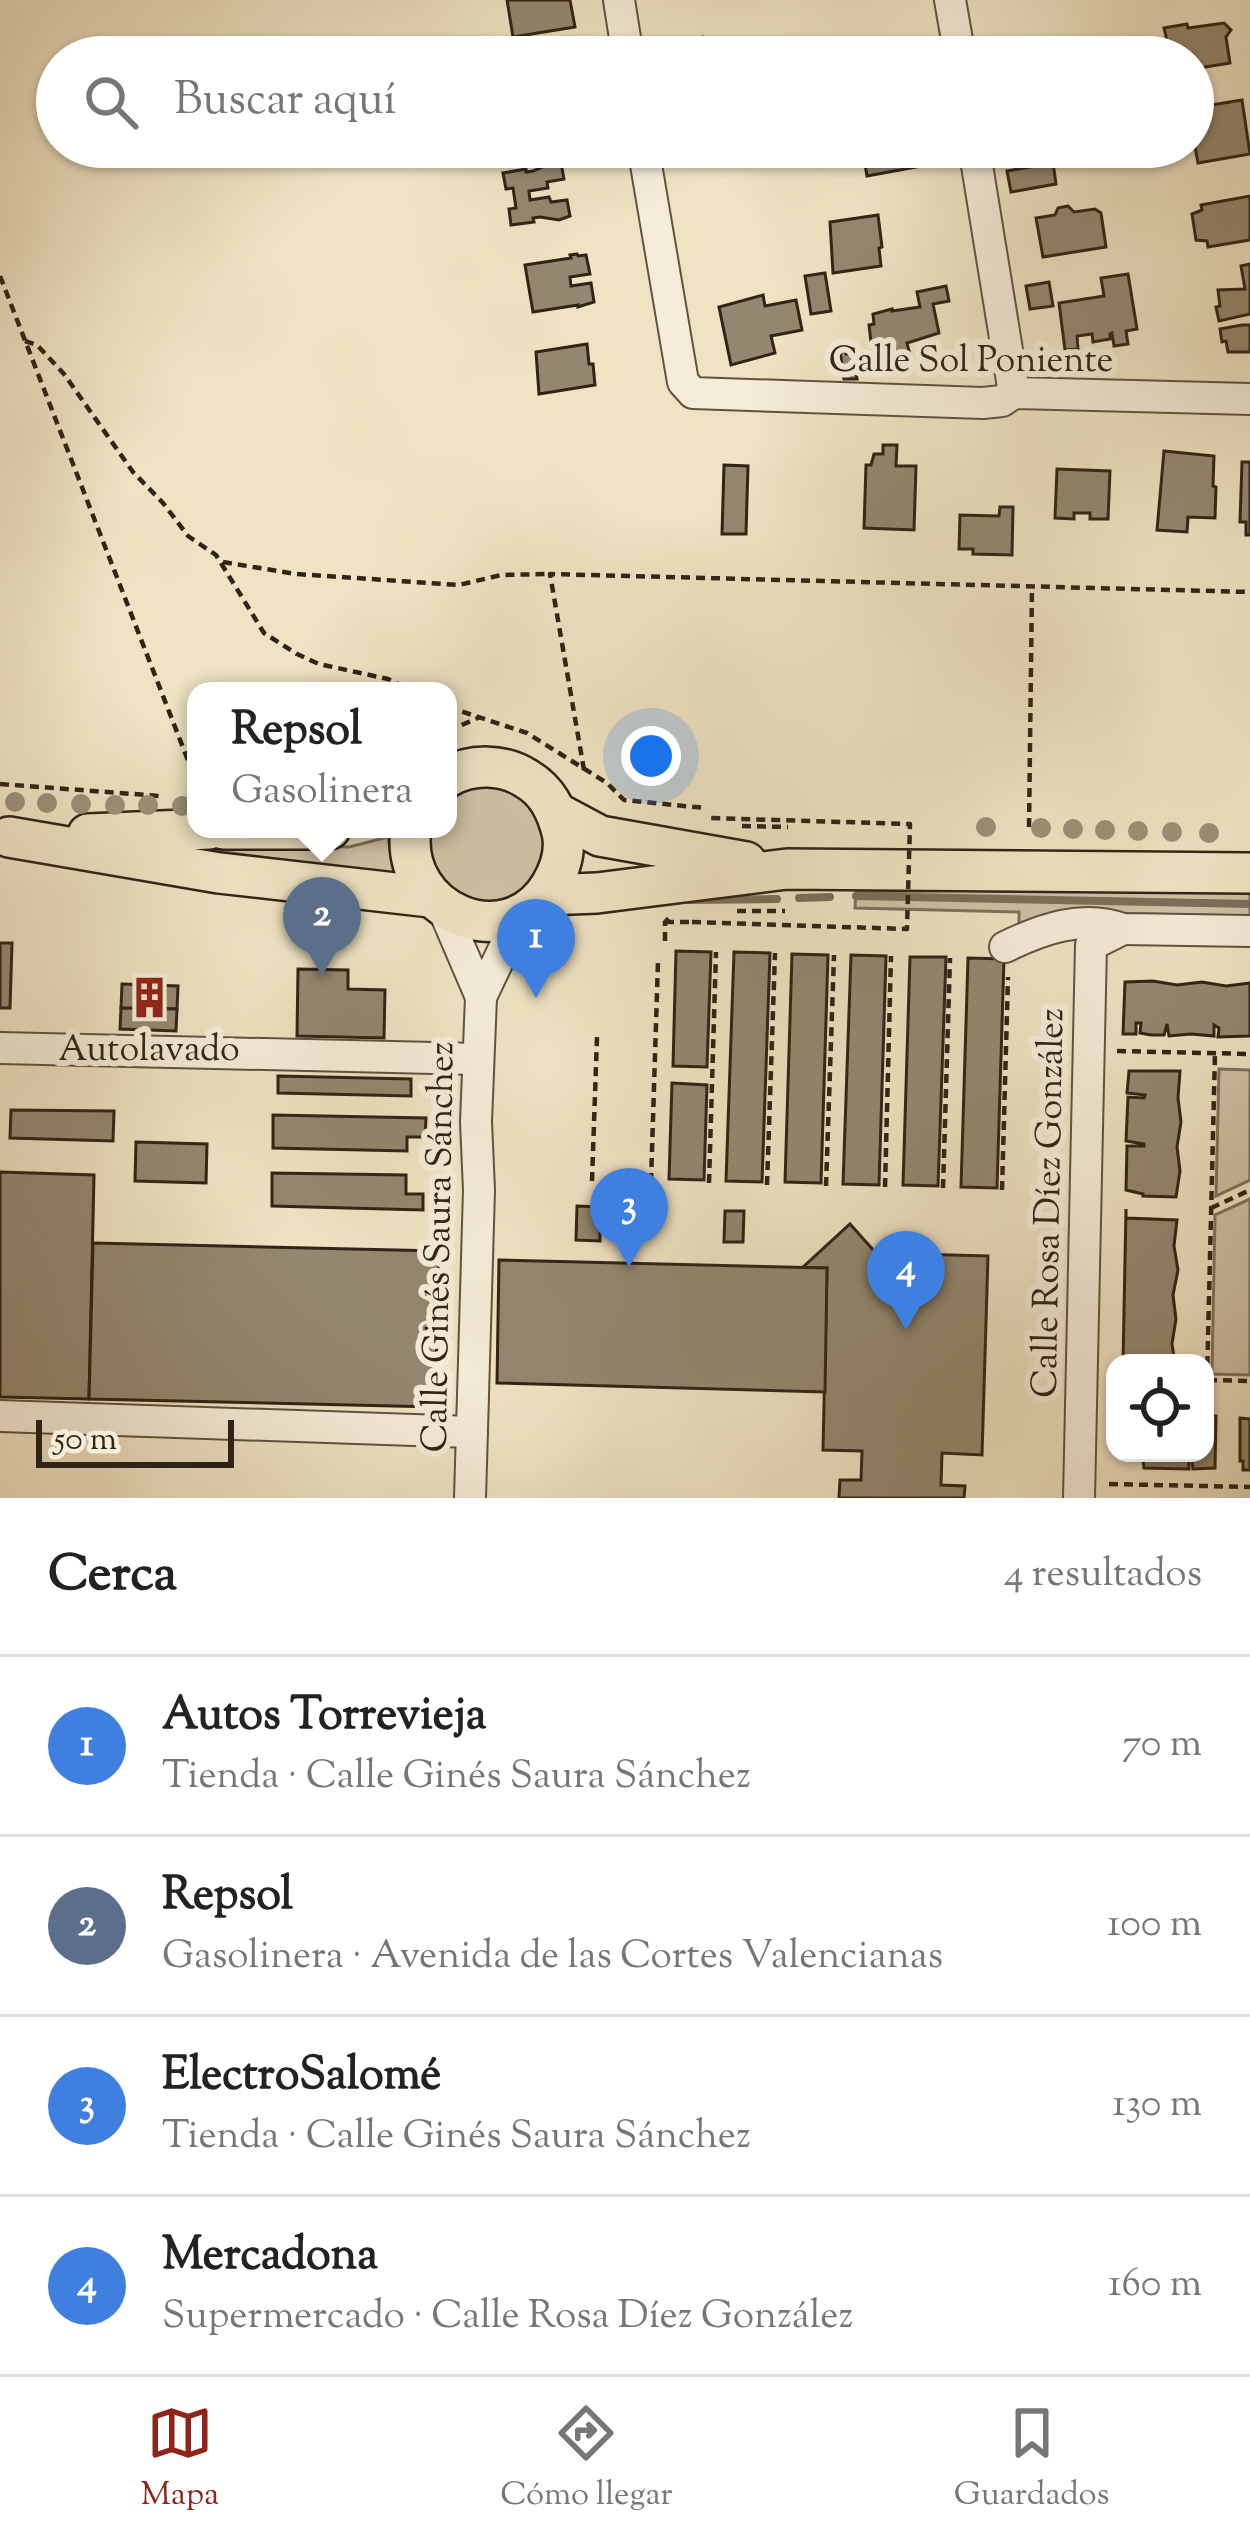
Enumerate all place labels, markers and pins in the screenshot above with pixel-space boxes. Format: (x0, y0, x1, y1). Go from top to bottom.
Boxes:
pin: 2 (283, 877, 361, 976)
pin: 1 (497, 899, 575, 998)
building icon: Autolavado (126, 974, 172, 1020)
place label: Autolavado (58, 1025, 240, 1077)
pin: 3 (590, 1168, 668, 1267)
pin: 4 (867, 1231, 945, 1330)

